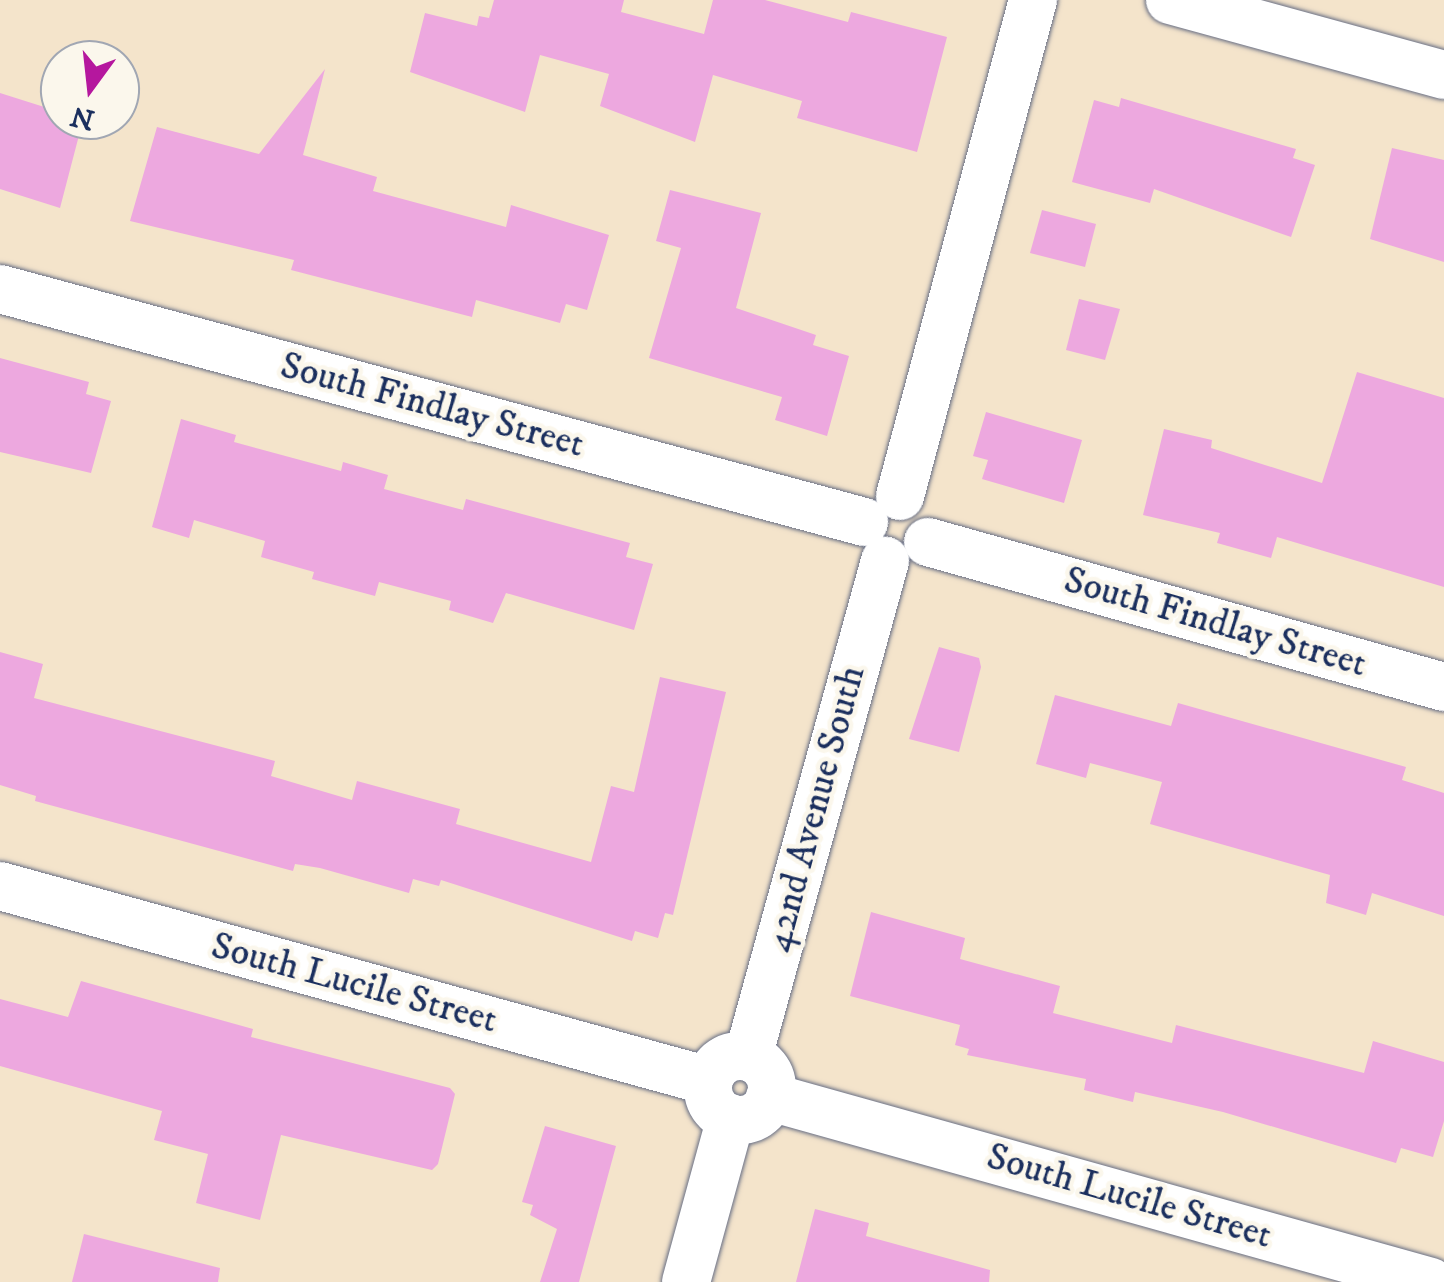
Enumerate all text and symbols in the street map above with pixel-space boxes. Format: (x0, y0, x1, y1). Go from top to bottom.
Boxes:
north arrow (40, 40, 140, 140)
text: N (67, 98, 98, 137)
street label: South Findlay Street (275, 344, 589, 468)
street label: South Findlay Street (1059, 558, 1371, 688)
street label: 42nd Avenue South (756, 661, 876, 957)
street label: South Lucile Street (206, 924, 502, 1044)
street label: South Lucile Street (981, 1135, 1277, 1259)

